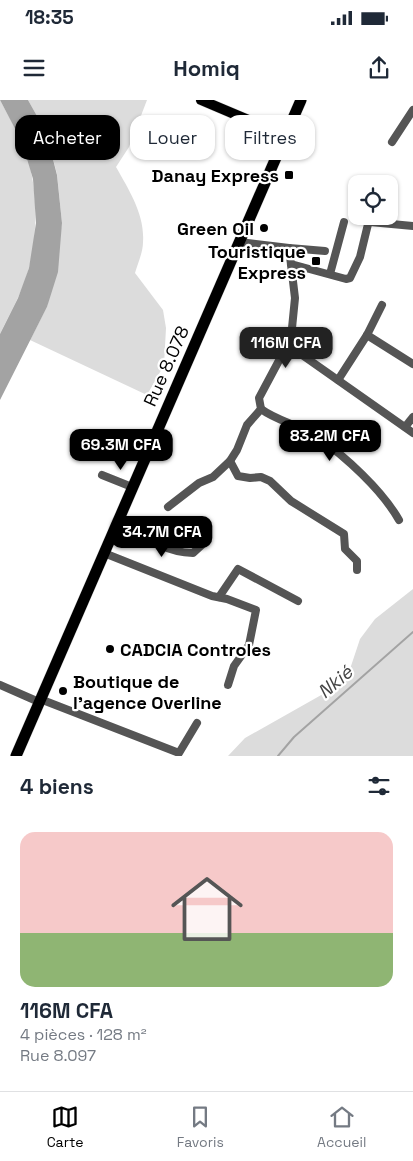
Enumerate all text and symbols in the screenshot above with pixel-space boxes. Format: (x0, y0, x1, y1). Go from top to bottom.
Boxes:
text: 18:35 (25, 5, 74, 30)
icon: menu (20, 54, 48, 82)
text: Homiq (173, 54, 240, 82)
icon: share (365, 54, 393, 82)
chip: Acheter (15, 115, 120, 160)
chip: Louer (130, 115, 215, 160)
chip: Filtres (225, 115, 315, 160)
place label: Danay Express (152, 164, 279, 187)
marker: Danay Express (283, 169, 295, 181)
map controls (348, 175, 398, 225)
button: locate (348, 175, 398, 225)
place label: Green Oil (177, 217, 254, 240)
marker: Green Oil (258, 222, 270, 234)
place label: Touristique Express (208, 240, 306, 284)
marker: Touristique Express (310, 255, 322, 267)
street label: Rue 8.078 (138, 322, 194, 410)
pin: 116M CFA (234, 326, 338, 369)
text: 116M CFA (251, 332, 321, 353)
pin: 83.2M CFA (273, 420, 387, 462)
text: 83.2M CFA (290, 425, 370, 446)
pin: 69.3M CFA (64, 428, 178, 471)
text: 69.3M CFA (81, 434, 161, 455)
pin: 34.7M CFA (105, 516, 219, 558)
text: 34.7M CFA (122, 521, 202, 542)
place label: CADCIA Controles (120, 638, 271, 661)
marker: CADCIA Controles (104, 643, 116, 655)
water label: Nkié (312, 659, 358, 704)
place label: Boutique de l'agence Overline (73, 670, 222, 714)
marker: Boutique de l'agence Overline (57, 685, 69, 697)
icon: filters (365, 772, 393, 800)
text: 4 biens (20, 773, 94, 800)
icon: home (162, 864, 252, 954)
text: 116M CFA (20, 997, 113, 1024)
text: 4 pièces · 128 m² (20, 1024, 147, 1045)
text: Rue 8.097 (20, 1045, 96, 1066)
tab: Carte (47, 1103, 83, 1151)
tab: Favoris (177, 1103, 224, 1151)
tab: Accueil (317, 1103, 366, 1151)

